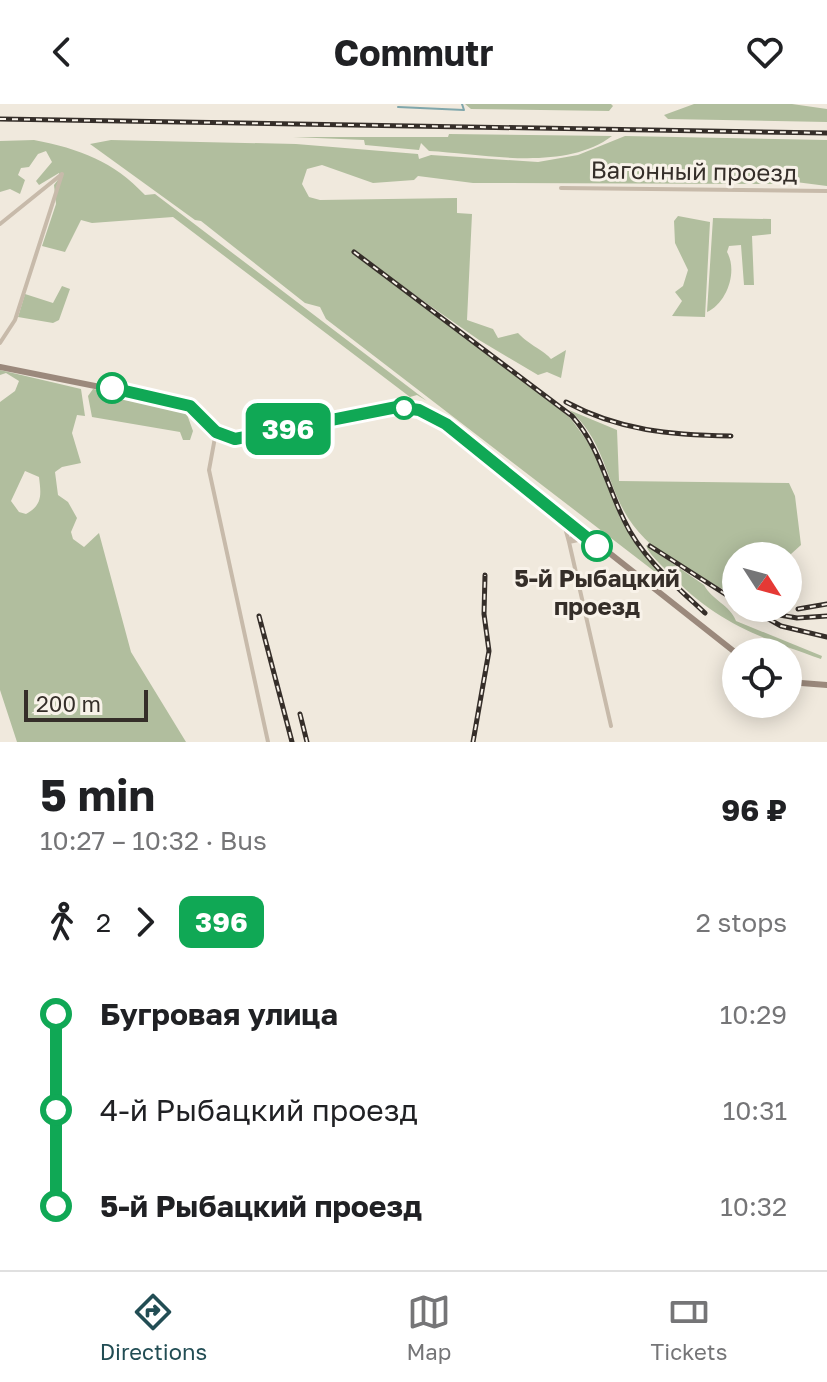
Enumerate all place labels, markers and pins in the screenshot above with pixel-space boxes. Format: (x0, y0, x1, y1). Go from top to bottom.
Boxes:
unlabelled marker (97, 373, 127, 403)
unlabelled marker (393, 397, 415, 419)
marker: 5-й Рыбацкий проезд (582, 531, 612, 561)
place label: 5-й Рыбацкий проезд (514, 563, 680, 620)

